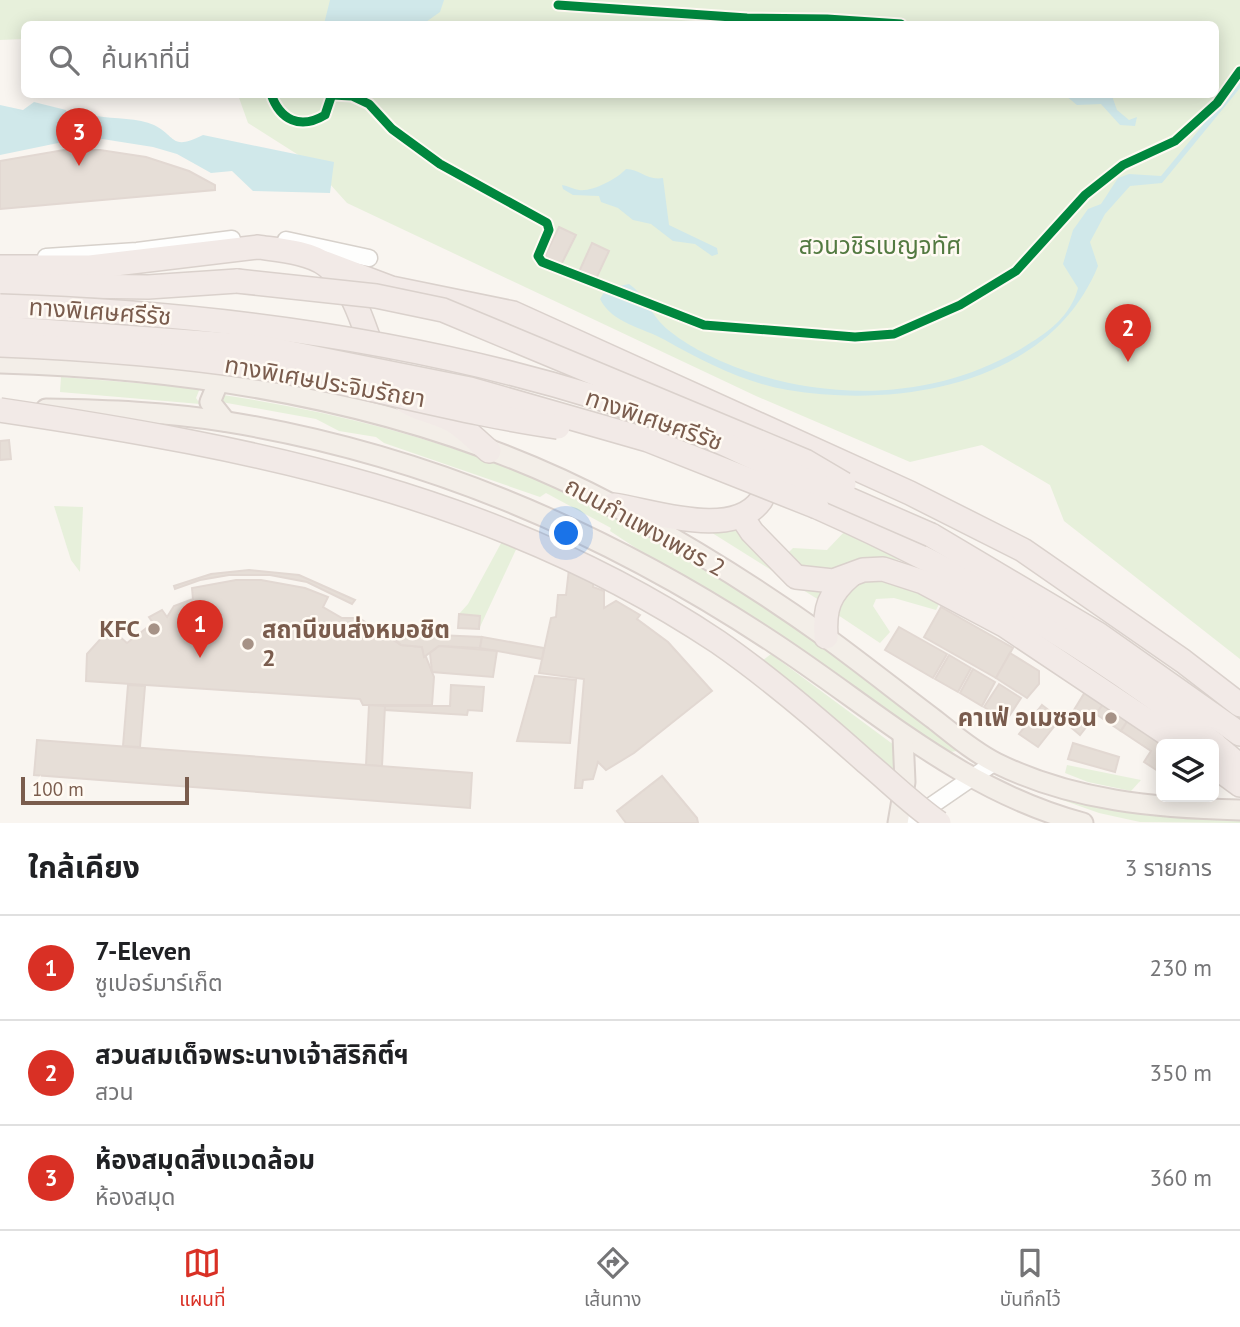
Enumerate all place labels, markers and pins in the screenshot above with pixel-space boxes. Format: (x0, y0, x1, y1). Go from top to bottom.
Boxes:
pin: 3 (56, 108, 102, 166)
pin: 2 (1105, 304, 1151, 362)
pin: 1 (177, 600, 223, 658)
place label: KFC (100, 613, 140, 644)
place label: สถานีขนส่งหมอชิต 2 (262, 614, 450, 673)
marker: KFC (146, 621, 162, 637)
marker: สถานีขนส่งหมอชิต 2 (240, 636, 256, 652)
place label: คาเฟ่ อเมซอน (958, 702, 1097, 733)
marker: คาเฟ่ อเมซอน (1103, 710, 1119, 726)

